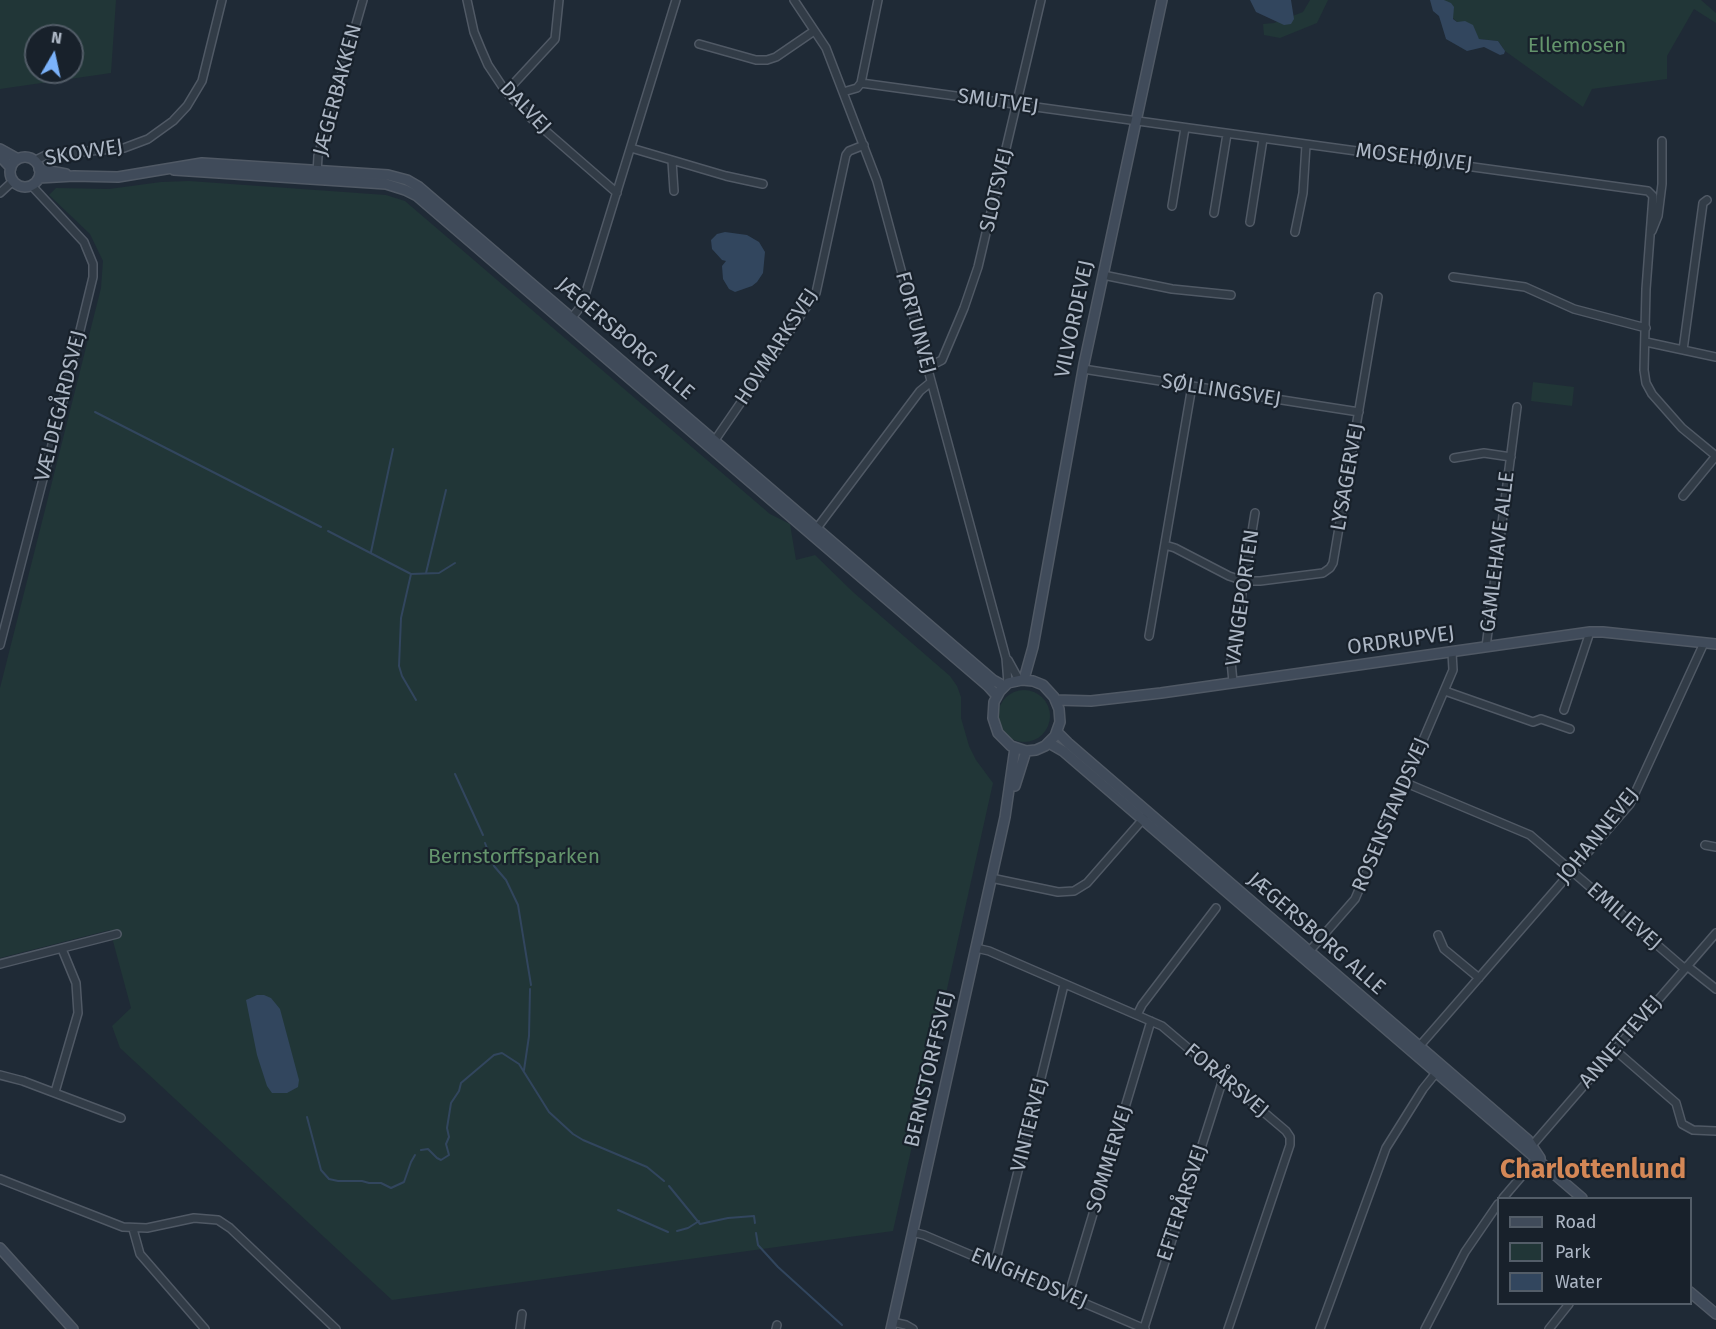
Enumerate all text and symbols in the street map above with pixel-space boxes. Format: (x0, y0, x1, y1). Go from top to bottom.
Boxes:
street label: JÆGERBAKKEN (308, 21, 368, 159)
north arrow (24, 24, 84, 84)
text: N (50, 27, 63, 48)
park label: Ellemosen (1528, 33, 1626, 59)
street label: DALVEJ (494, 76, 556, 140)
street label: SMUTVEJ (956, 84, 1040, 120)
street label: SKOVVEJ (43, 134, 125, 172)
street label: MOSEHØJVEJ (1354, 138, 1474, 178)
street label: SLOTSVEJ (975, 146, 1019, 234)
street label: VILVORDEVEJ (1050, 258, 1100, 380)
street label: FORTUNVEJ (889, 269, 941, 377)
street label: JÆGERSBORG ALLE (551, 272, 699, 406)
street label: HOVMARKSVEJ (730, 284, 824, 410)
street label: VÆLDEGÅRDSVEJ (30, 328, 92, 484)
street label: SØLLINGSVEJ (1159, 369, 1283, 413)
street label: LYSAGERVEJ (1326, 421, 1370, 533)
street label: GAMLEHAVE ALLE (1476, 470, 1520, 634)
street label: VANGEPORTEN (1221, 528, 1265, 668)
street label: ORDRUPVEJ (1346, 621, 1456, 661)
street label: ROSENSTANDSVEJ (1347, 734, 1435, 896)
street label: JOHANNEVEJ (1552, 783, 1644, 889)
park label: Bernstorffsparken (428, 844, 600, 870)
street label: JÆGERSBORG ALLE (1242, 867, 1390, 1001)
street label: EMILIEVEJ (1581, 878, 1667, 956)
street label: BERNSTORFFSVEJ (900, 988, 960, 1150)
street label: ANNETTEVEJ (1574, 991, 1668, 1093)
street label: FORÅRSVEJ (1179, 1039, 1273, 1123)
street label: VINTERVEJ (1006, 1075, 1054, 1175)
street label: SOMMERVEJ (1082, 1102, 1138, 1216)
street label: EFTERÅRSVEJ (1152, 1141, 1214, 1265)
district label: Charlottenlund (1500, 1154, 1686, 1186)
legend (1497, 1197, 1692, 1305)
text: Road (1555, 1211, 1597, 1233)
text: Park (1555, 1241, 1590, 1263)
street label: ENIGHEDSVEJ (967, 1243, 1091, 1315)
text: Water (1555, 1271, 1602, 1293)

